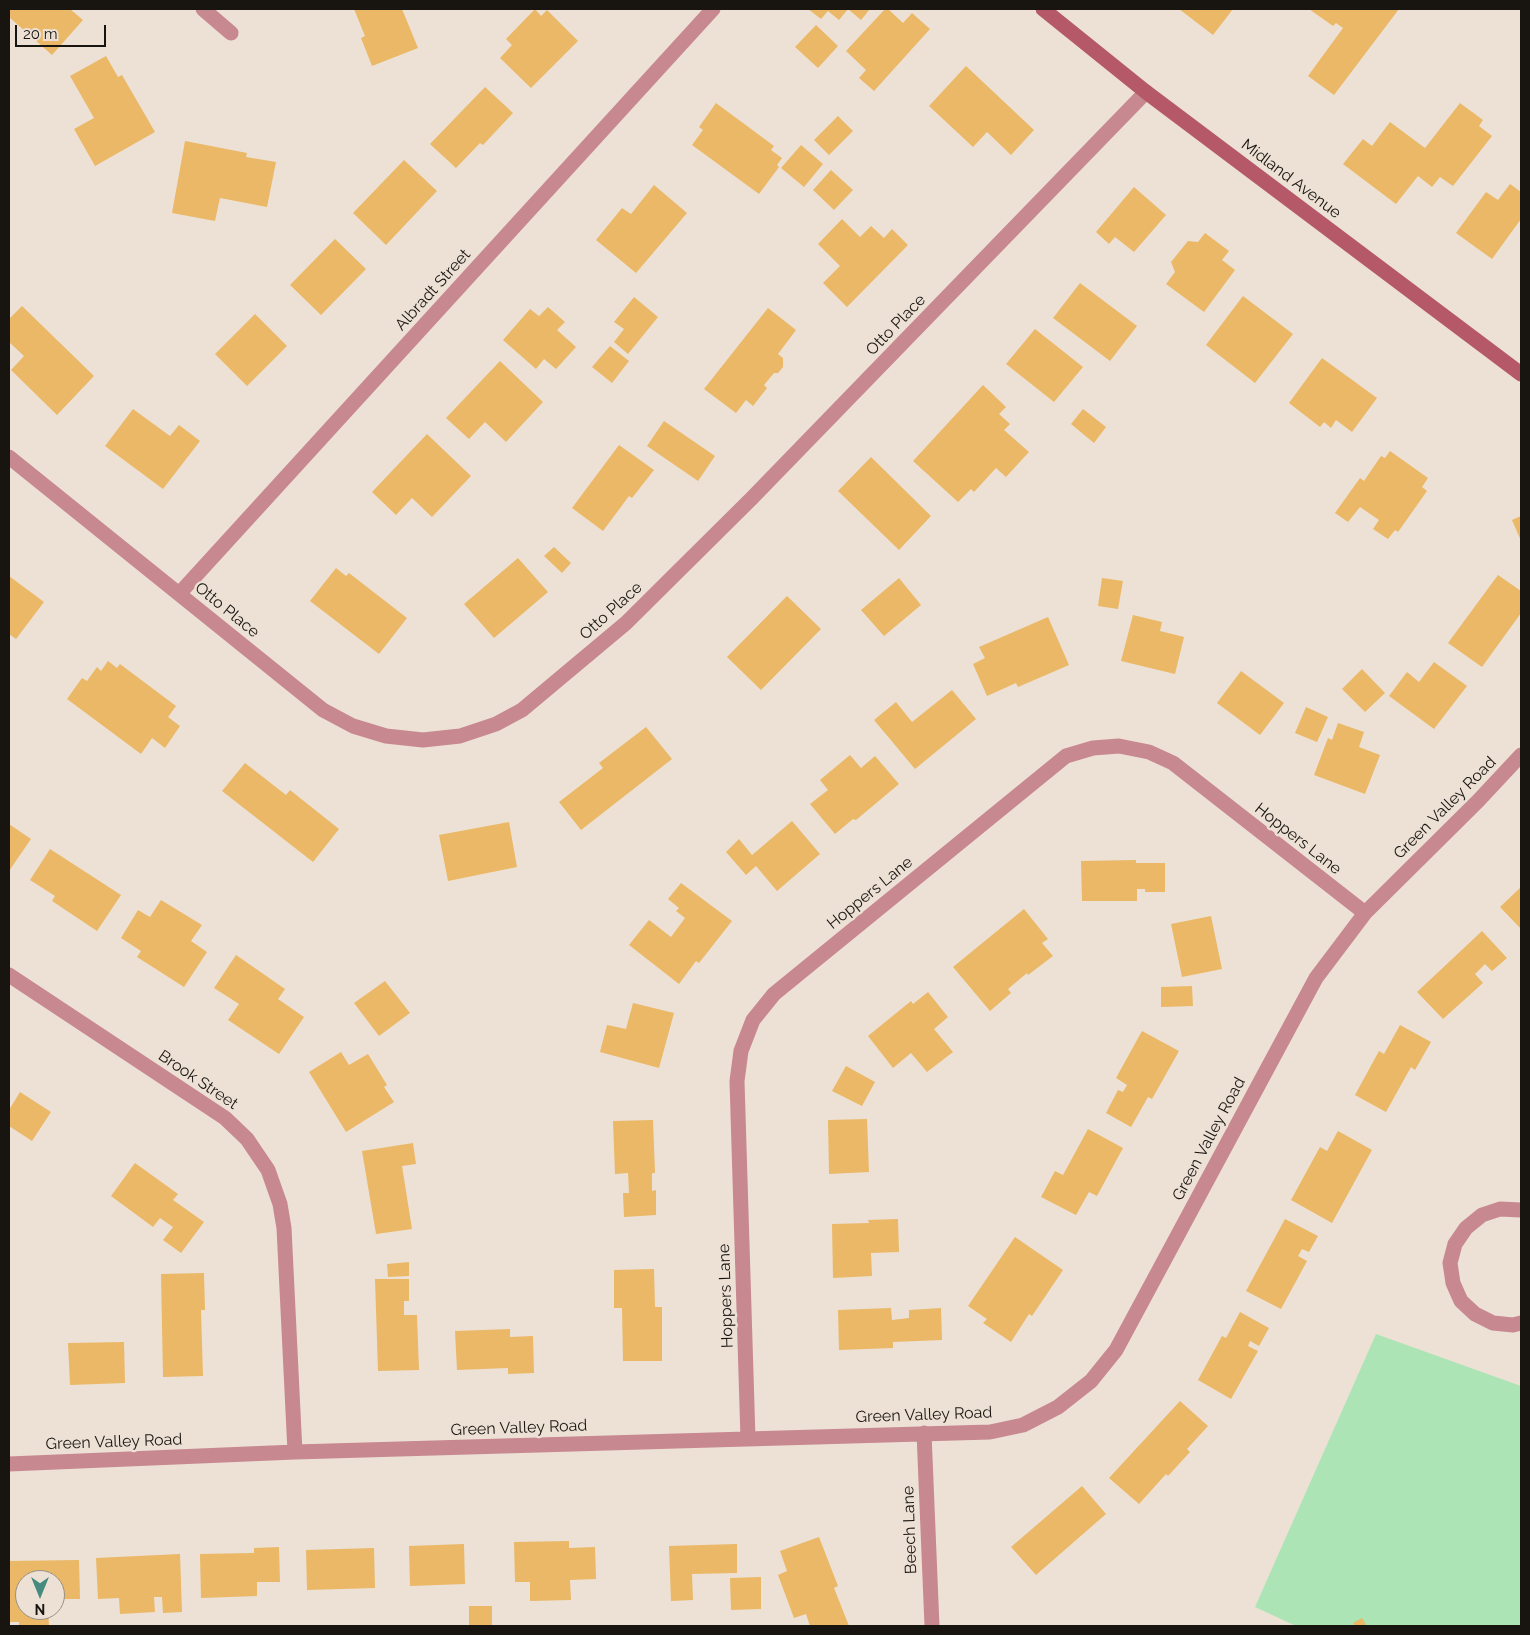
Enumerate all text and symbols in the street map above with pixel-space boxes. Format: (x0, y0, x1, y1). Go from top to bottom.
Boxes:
scale bar (18, 15, 109, 47)
text: 20 m (23, 25, 58, 43)
street label: Midland Avenue (1237, 135, 1345, 223)
street label: Albradt Street (391, 245, 475, 335)
street label: Otto Place (862, 291, 930, 359)
street label: Otto Place (191, 578, 263, 642)
street label: Otto Place (576, 578, 646, 644)
street label: Green Valley Road (1390, 753, 1500, 863)
street label: Hoppers Lane (1251, 799, 1345, 879)
street label: Hoppers Lane (823, 853, 917, 933)
street label: Brook Street (155, 1046, 241, 1114)
street label: Green Valley Road (1168, 1074, 1250, 1204)
street label: Hoppers Lane (715, 1243, 737, 1349)
street label: Green Valley Road (855, 1403, 993, 1427)
street label: Green Valley Road (450, 1416, 588, 1440)
street label: Green Valley Road (45, 1430, 183, 1454)
street label: Beech Lane (899, 1485, 921, 1575)
north arrow (15, 1570, 65, 1620)
text: N (35, 1601, 45, 1617)

